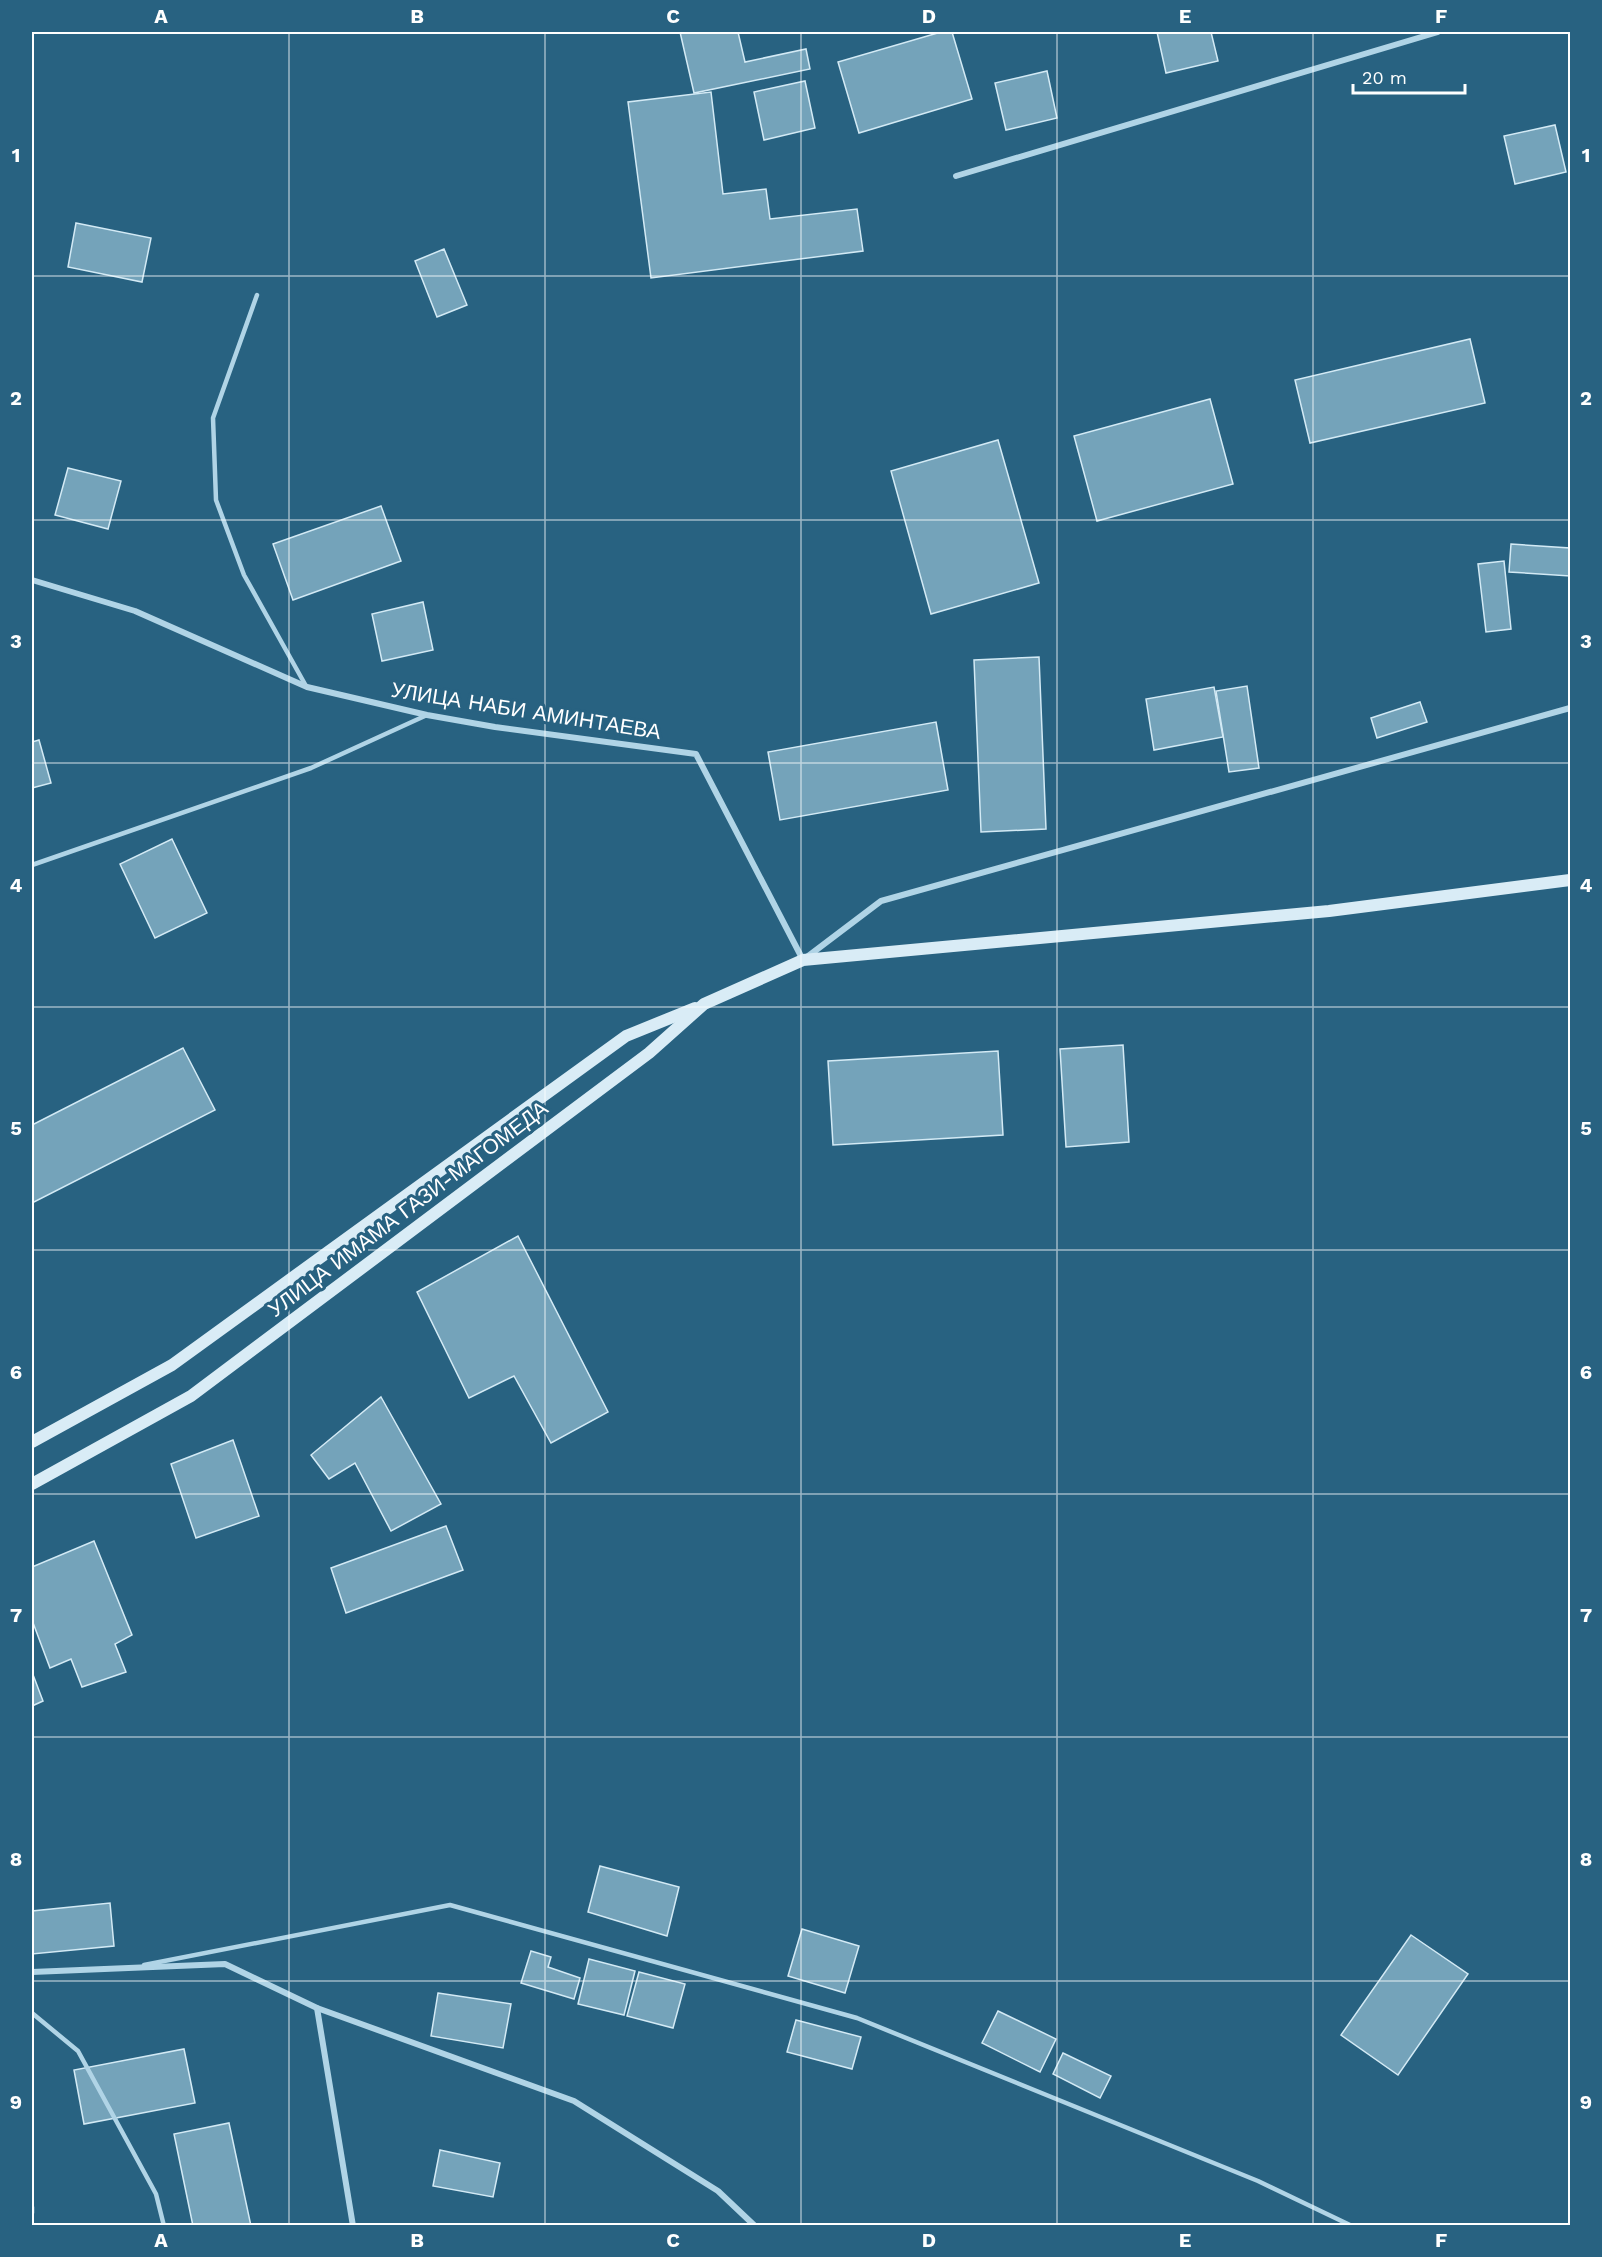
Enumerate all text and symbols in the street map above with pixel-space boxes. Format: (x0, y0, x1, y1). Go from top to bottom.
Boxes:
text: A (154, 4, 168, 28)
text: B (410, 4, 424, 28)
text: C (666, 4, 680, 28)
text: D (922, 4, 936, 28)
text: E (1179, 4, 1191, 28)
text: F (1435, 4, 1447, 28)
scale bar (1353, 57, 1466, 95)
text: 20 m (1362, 67, 1407, 88)
text: 1 (12, 143, 20, 167)
text: 1 (1582, 143, 1590, 167)
text: 2 (10, 386, 22, 410)
text: 2 (1580, 386, 1592, 410)
text: 3 (10, 629, 22, 653)
text: 3 (1580, 629, 1592, 653)
street label: УЛИЦА НАБИ АМИНТАЕВА (389, 677, 663, 744)
text: 4 (10, 873, 23, 897)
text: 4 (1580, 873, 1593, 897)
street label: УЛИЦА ИМАМА ГАЗИ-МАГОМЕДА (263, 1095, 552, 1322)
text: 5 (10, 1116, 22, 1140)
text: 5 (1580, 1116, 1592, 1140)
text: 6 (10, 1360, 22, 1384)
text: 6 (1580, 1360, 1592, 1384)
text: 7 (10, 1603, 22, 1627)
text: 7 (1580, 1603, 1592, 1627)
text: 8 (10, 1847, 22, 1871)
text: 8 (1580, 1847, 1592, 1871)
text: 9 (10, 2090, 22, 2114)
text: 9 (1580, 2090, 1592, 2114)
text: A (154, 2228, 168, 2252)
text: B (410, 2228, 424, 2252)
text: C (666, 2228, 680, 2252)
text: D (922, 2228, 936, 2252)
text: E (1179, 2228, 1191, 2252)
text: F (1435, 2228, 1447, 2252)

